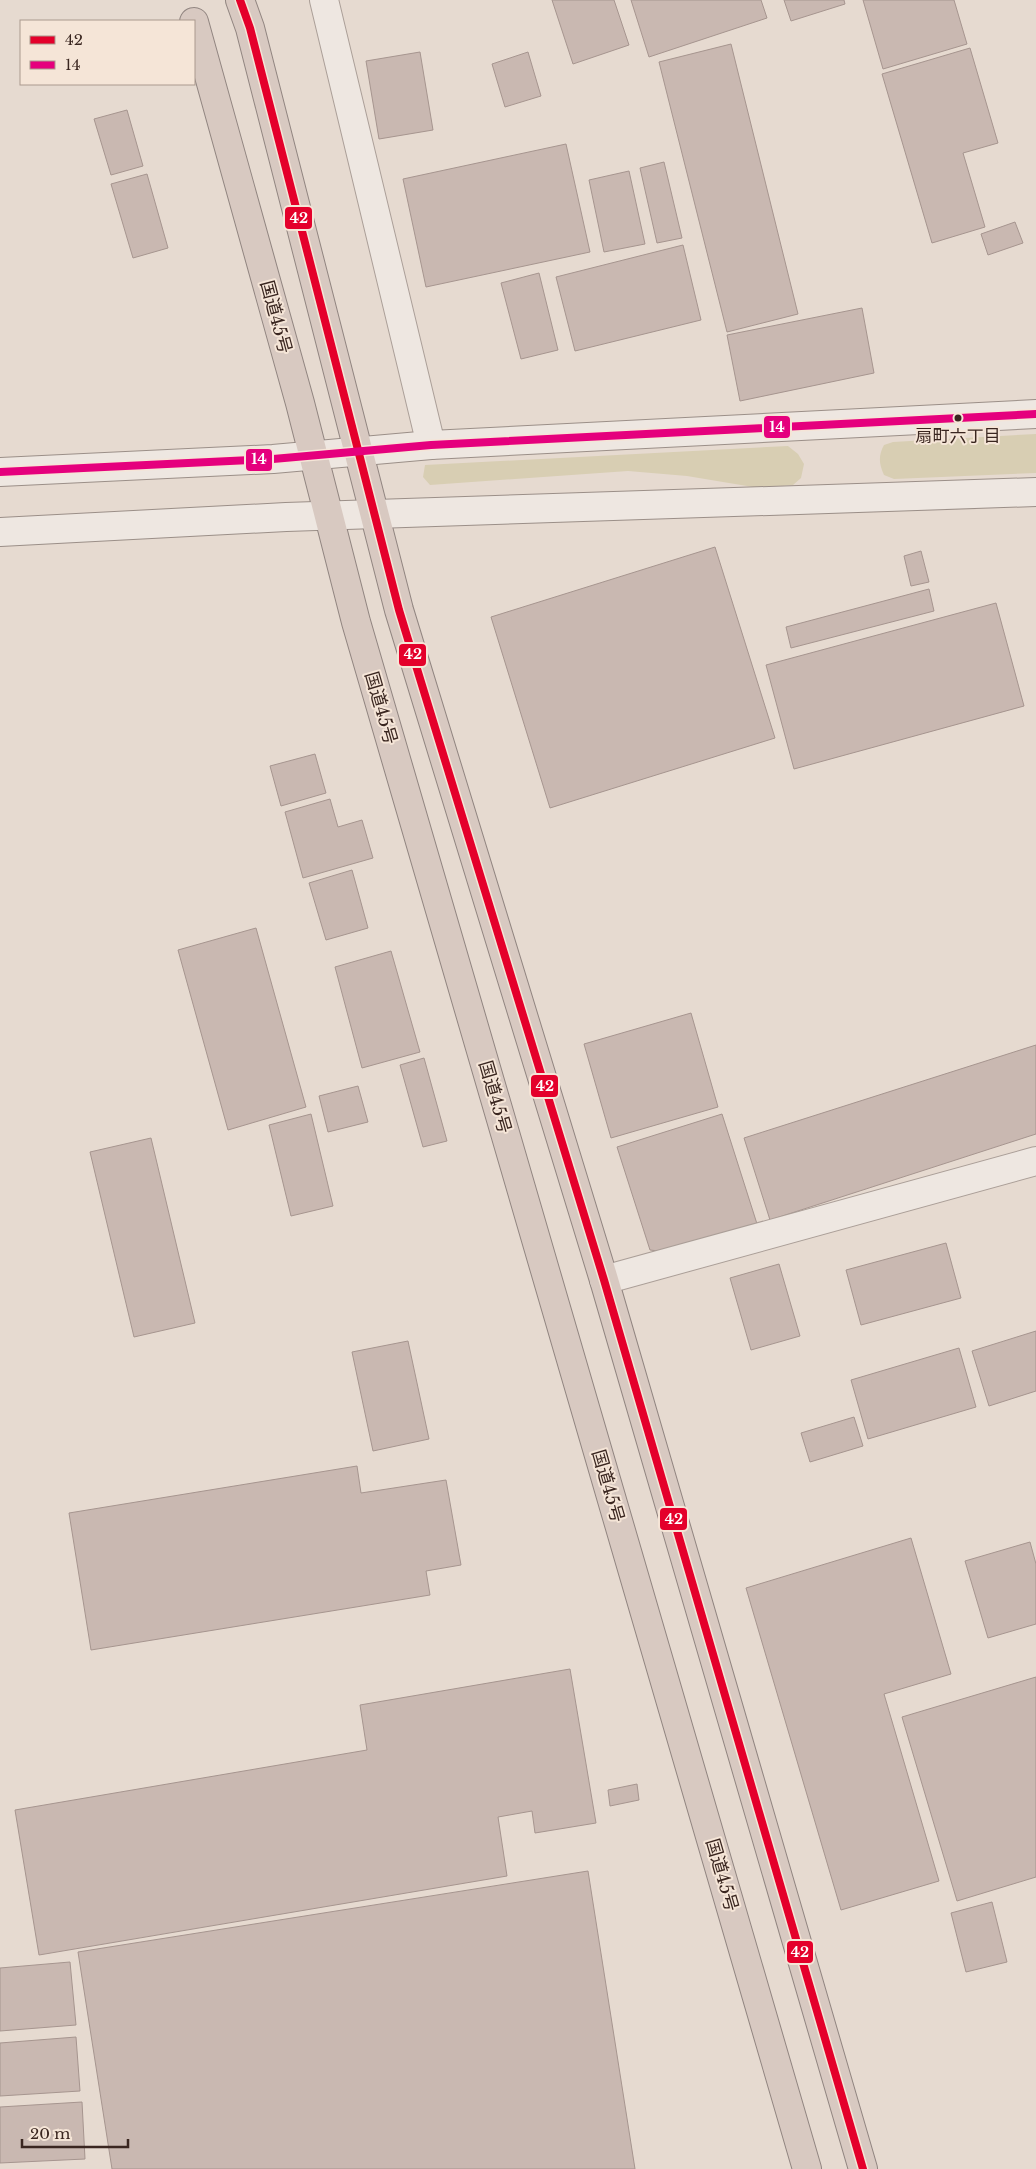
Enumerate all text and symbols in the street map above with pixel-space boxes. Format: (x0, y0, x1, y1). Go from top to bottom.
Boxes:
legend (20, 20, 195, 85)
text: 42 (65, 30, 83, 49)
text: 14 (65, 55, 80, 74)
line badge: 42 (284, 206, 313, 230)
text: 42 (290, 209, 308, 227)
street label: 国道45号 (256, 278, 296, 356)
marker: 扇町六丁目 (953, 413, 963, 423)
line badge: 14 (763, 415, 791, 439)
text: 14 (769, 418, 785, 436)
place label: 扇町六丁目 (916, 426, 1001, 447)
line badge: 14 (245, 448, 273, 472)
text: 14 (251, 450, 267, 468)
line badge: 42 (398, 643, 427, 667)
text: 42 (404, 645, 422, 663)
street label: 国道45号 (360, 669, 402, 747)
street label: 国道45号 (474, 1058, 516, 1136)
line badge: 42 (530, 1074, 559, 1098)
text: 42 (536, 1077, 554, 1095)
street label: 国道45号 (587, 1447, 629, 1525)
line badge: 42 (659, 1507, 688, 1531)
text: 42 (665, 1510, 683, 1528)
street label: 国道45号 (701, 1836, 743, 1914)
line badge: 42 (786, 1940, 814, 1964)
text: 42 (791, 1943, 809, 1961)
scale bar (22, 2116, 129, 2148)
text: 20 m (30, 2124, 70, 2143)

